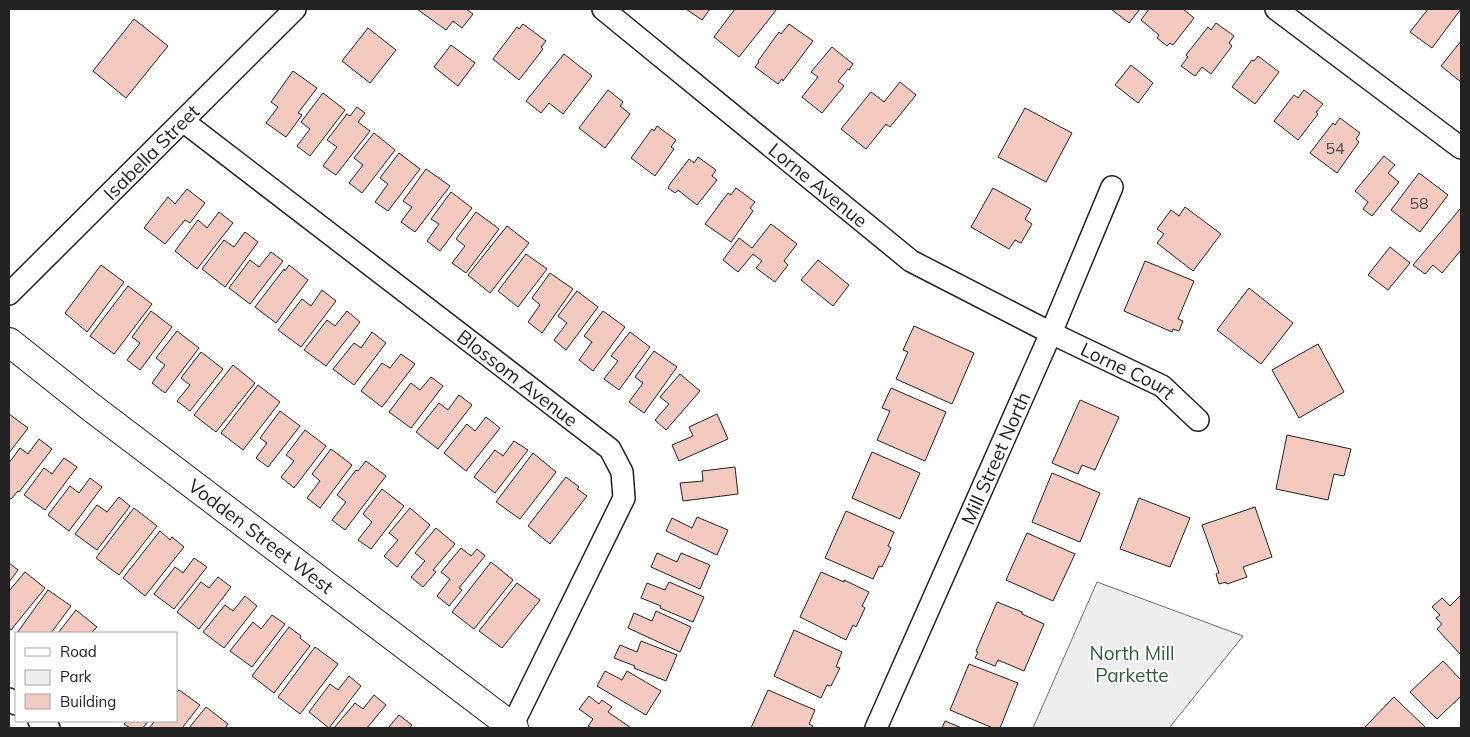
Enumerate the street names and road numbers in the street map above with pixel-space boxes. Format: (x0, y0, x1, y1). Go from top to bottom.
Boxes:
street label: Isabella Street (98, 99, 205, 205)
street label: Lorne Avenue (764, 138, 872, 233)
street label: Blossom Avenue (452, 324, 583, 432)
street label: Lorne Court (1077, 337, 1181, 405)
street label: Mill Street North (956, 388, 1035, 528)
street label: Vodden Street West (183, 473, 339, 599)

